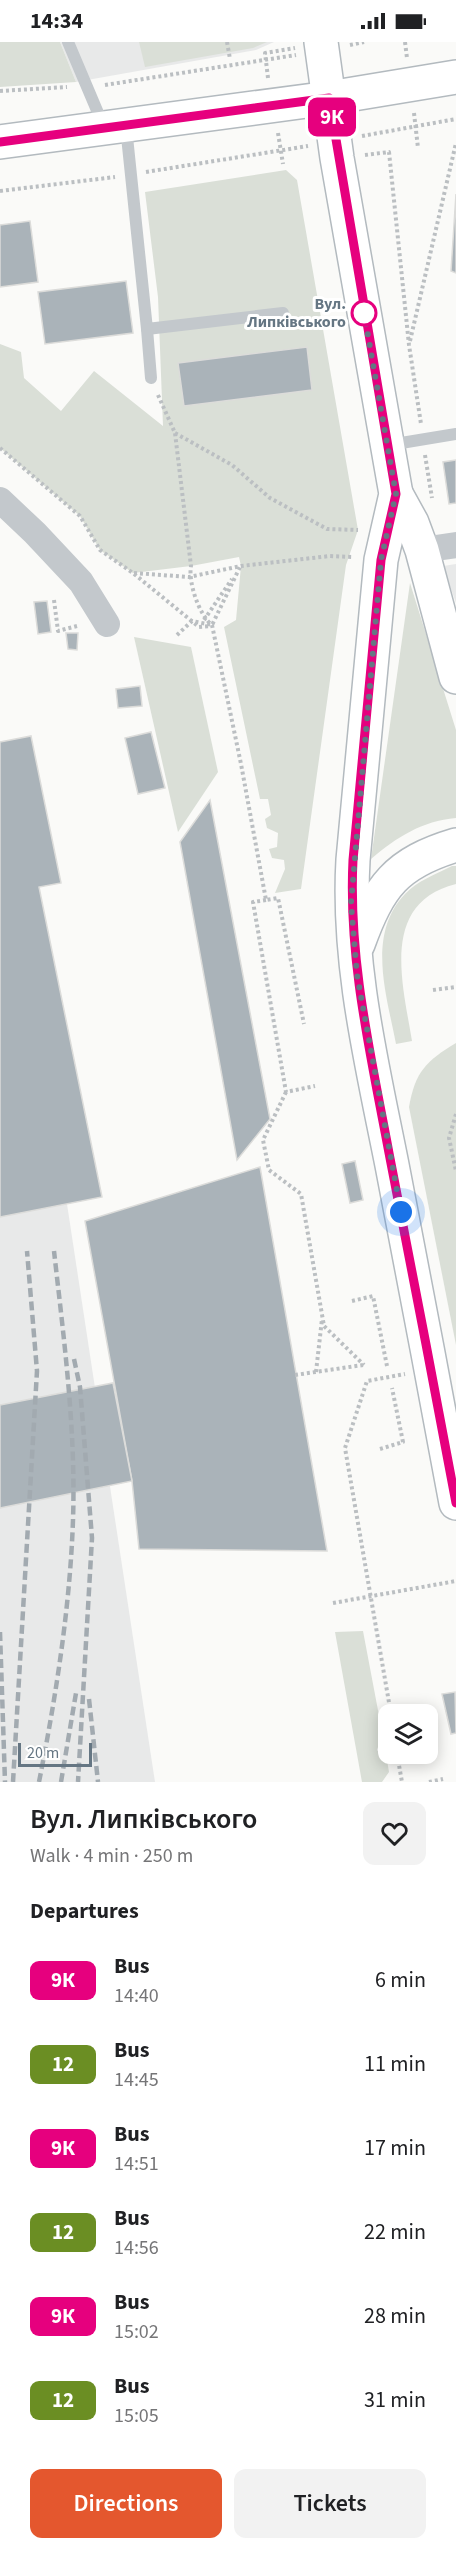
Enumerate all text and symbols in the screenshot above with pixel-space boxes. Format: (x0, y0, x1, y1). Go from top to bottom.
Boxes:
text: 14:34 (30, 5, 83, 37)
line badge: 9К (305, 98, 359, 136)
text: 9К (320, 102, 344, 132)
place label: Вул. Липківського (246, 293, 346, 333)
marker: Вул. Липківського (351, 300, 377, 326)
your location (386, 1197, 416, 1227)
map controls (378, 1704, 438, 1764)
button: layers (378, 1704, 438, 1764)
scale bar (18, 1740, 92, 1768)
text: 20 m (27, 1742, 59, 1764)
text: Вул. Липківського (30, 1799, 257, 1839)
button: heart (363, 1802, 426, 1865)
text: Walk · 4 min · 250 m (30, 1842, 193, 1870)
text: Departures (30, 1895, 139, 1927)
text: Bus (114, 1950, 150, 1982)
text: 6 min (375, 1964, 426, 1996)
text: 9К (51, 1965, 75, 1995)
text: 14:40 (114, 1982, 159, 2010)
text: Bus (114, 2034, 150, 2066)
text: 11 min (364, 2048, 426, 2080)
text: 12 (52, 2049, 74, 2079)
text: 14:45 (114, 2066, 159, 2094)
text: Bus (114, 2118, 150, 2150)
text: 17 min (364, 2132, 426, 2164)
text: 9К (51, 2133, 75, 2163)
text: 14:51 (114, 2150, 159, 2178)
text: Bus (114, 2202, 150, 2234)
text: 22 min (364, 2216, 426, 2248)
text: 12 (52, 2217, 74, 2247)
text: 14:56 (114, 2234, 159, 2262)
text: Bus (114, 2286, 150, 2318)
text: 28 min (364, 2300, 426, 2332)
text: 9К (51, 2301, 75, 2331)
text: 15:02 (114, 2318, 159, 2346)
text: Bus (114, 2370, 150, 2402)
text: 31 min (364, 2384, 426, 2416)
text: 12 (52, 2385, 74, 2415)
text: 15:05 (114, 2402, 159, 2430)
button: Directions (30, 2469, 222, 2538)
button: Tickets (234, 2469, 426, 2538)

